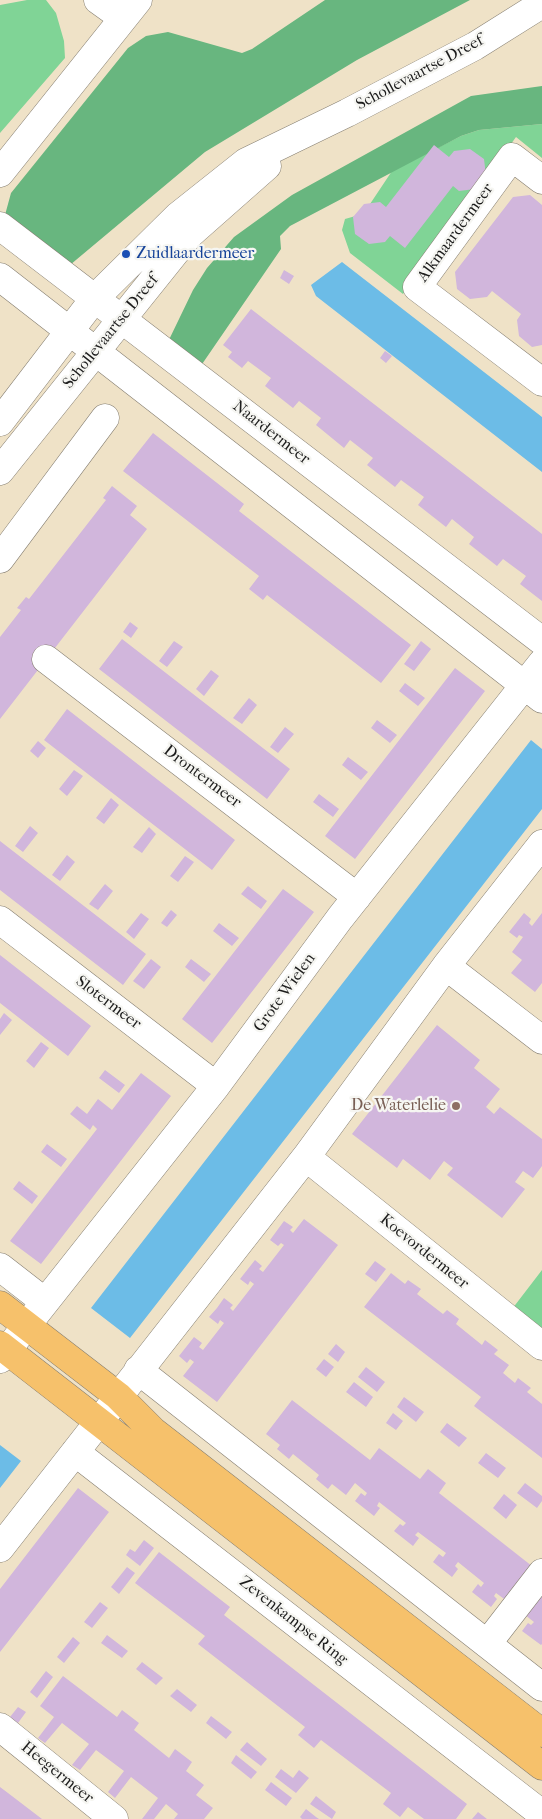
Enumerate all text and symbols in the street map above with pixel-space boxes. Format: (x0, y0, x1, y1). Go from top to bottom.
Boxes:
street label: Schollevaartse Dreef (353, 31, 487, 115)
street label: Alkmaardermeer (414, 180, 498, 286)
place label: Zuidlaardermeer (136, 244, 254, 264)
marker: Zuidlaardermeer (120, 248, 132, 260)
street label: Schollevaartse Dreef (59, 271, 163, 393)
street label: Naardermeer (229, 397, 313, 469)
street label: Drontermeer (159, 742, 245, 812)
street label: Grote Wielen (250, 950, 320, 1036)
street label: Slotermeer (72, 972, 144, 1034)
place label: De Waterlelie (351, 1096, 446, 1116)
marker: De Waterlelie (450, 1100, 462, 1112)
street label: Koevordermeer (376, 1210, 472, 1294)
street label: Zevenkampse Ring (235, 1573, 351, 1669)
street label: Heegermeer (17, 1738, 97, 1808)

